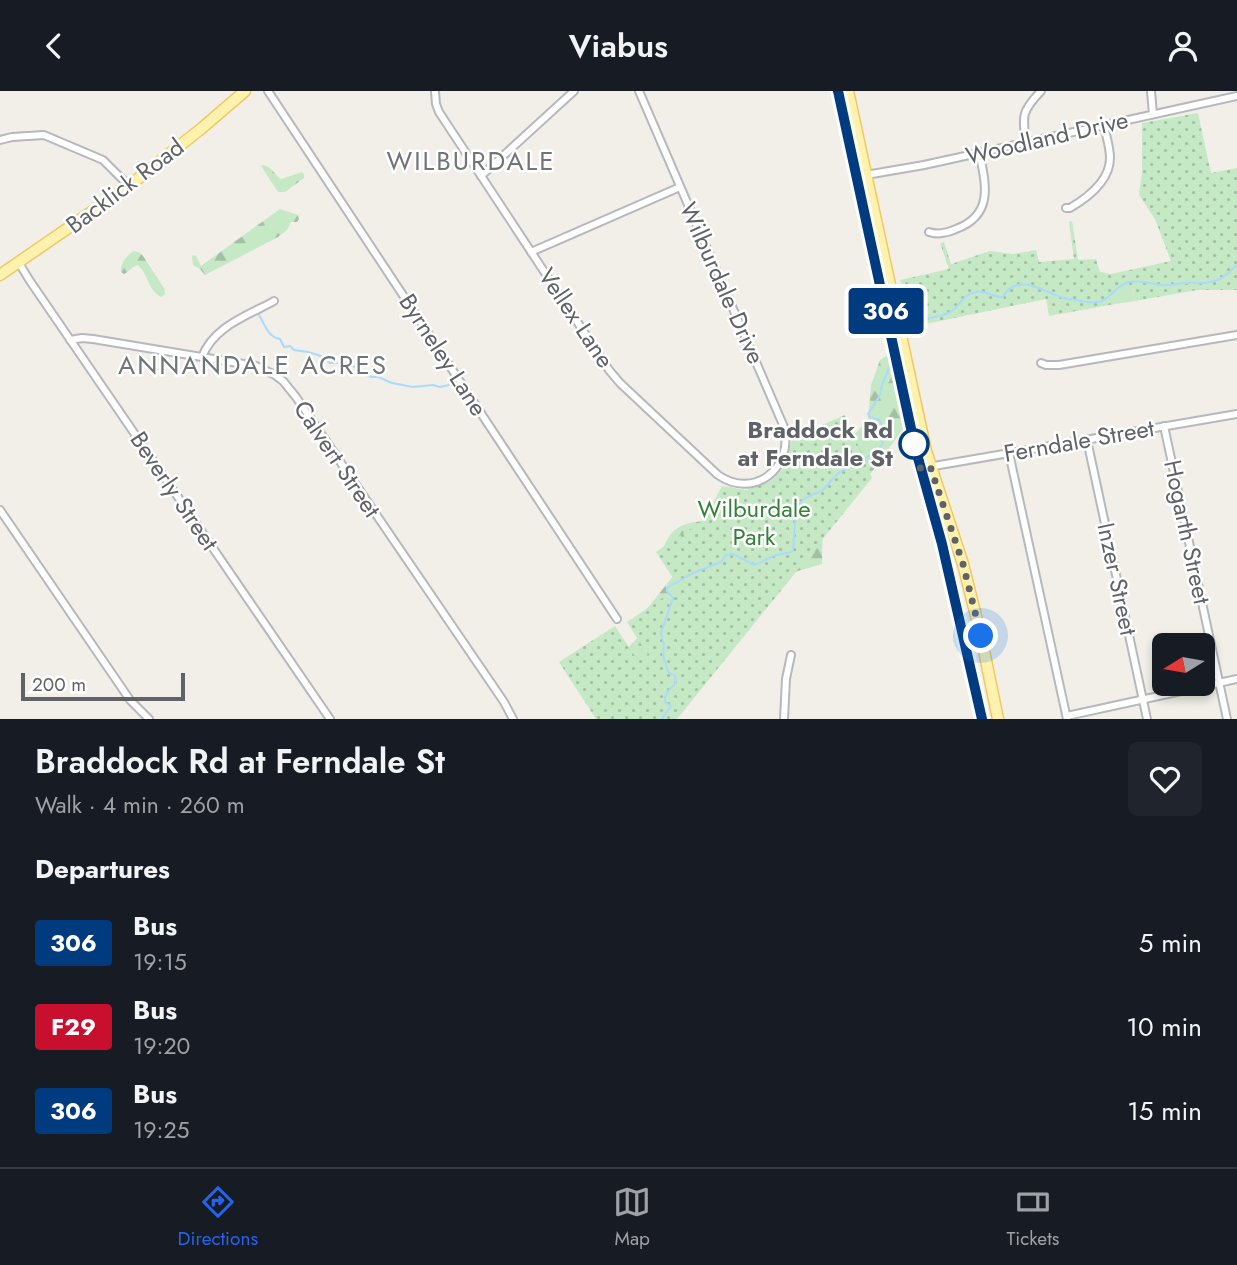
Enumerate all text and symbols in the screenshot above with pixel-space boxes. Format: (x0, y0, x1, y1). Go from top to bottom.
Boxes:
text: Viabus (569, 23, 668, 69)
icon: back (35, 27, 73, 65)
icon: person (1164, 27, 1202, 65)
street label: Woodland Drive (962, 102, 1132, 173)
street label: Backlick Road (58, 130, 191, 242)
district label: WILBURDALE (386, 142, 556, 180)
street label: Wilburdale Drive (671, 196, 774, 369)
street label: Vellex Lane (530, 261, 623, 375)
street label: Byrneley Lane (391, 287, 496, 423)
line badge: 306 (846, 288, 926, 334)
text: 306 (863, 293, 909, 328)
district label: ANNANDALE ACRES (118, 346, 388, 384)
street label: Calvert Street (285, 393, 390, 524)
street label: Ferndale Street (1001, 410, 1157, 471)
place label: Braddock Rd at Ferndale St (737, 412, 893, 475)
street label: Beverly Street (122, 424, 227, 557)
marker: Braddock Rd at Ferndale St (899, 429, 929, 459)
street label: Hogarth Street (1155, 457, 1220, 607)
park label: Wilburdale Park (697, 491, 811, 554)
street label: Inzer Street (1088, 519, 1147, 639)
your location (963, 618, 998, 653)
north arrow (1152, 633, 1214, 697)
map controls (1152, 633, 1215, 696)
scale bar (21, 670, 186, 702)
text: 200 m (32, 671, 86, 698)
text: Braddock Rd at Ferndale St (35, 738, 445, 785)
button: heart (1128, 742, 1202, 816)
text: Walk · 4 min · 260 m (35, 788, 245, 822)
text: Departures (35, 850, 170, 888)
text: Bus (133, 907, 177, 945)
text: 5 min (1139, 924, 1202, 962)
text: 306 (50, 925, 97, 960)
text: 19:15 (133, 945, 187, 979)
text: Bus (133, 991, 177, 1029)
text: 10 min (1126, 1008, 1202, 1046)
text: F29 (51, 1009, 96, 1044)
text: 19:20 (133, 1029, 190, 1063)
text: Bus (133, 1075, 177, 1113)
text: 15 min (1127, 1092, 1202, 1130)
text: 306 (50, 1093, 97, 1128)
text: 19:25 (133, 1113, 190, 1147)
tab: Directions (178, 1183, 258, 1252)
tab: Map (613, 1183, 651, 1252)
tab: Tickets (1006, 1183, 1059, 1252)

